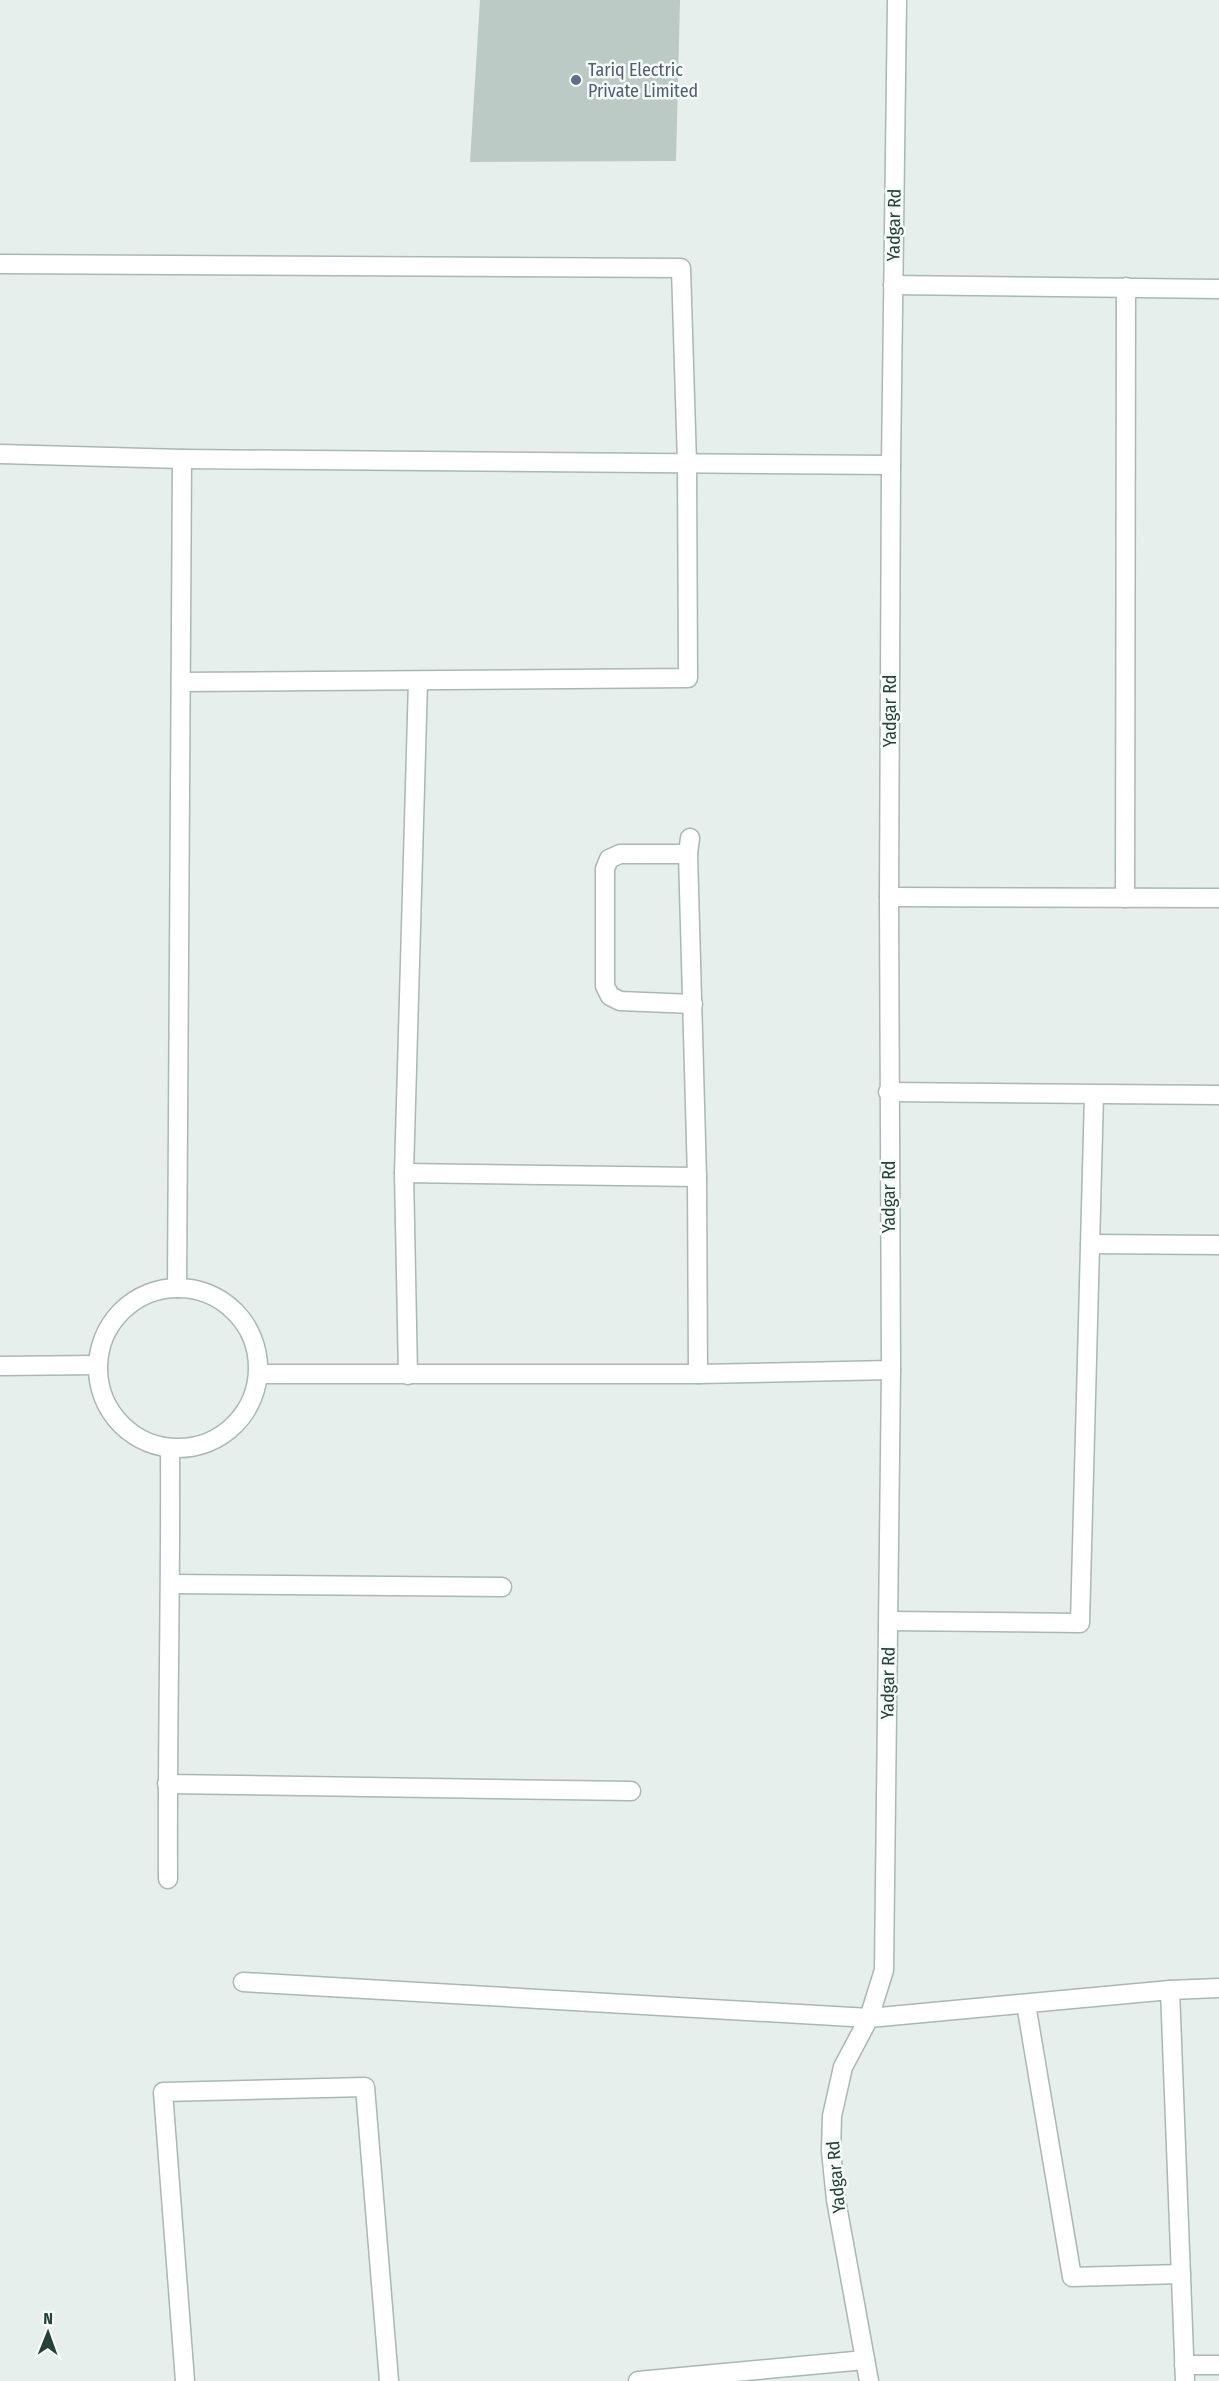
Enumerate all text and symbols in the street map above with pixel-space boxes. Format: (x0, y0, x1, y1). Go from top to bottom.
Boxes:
place label: Tariq Electric Private Limited (588, 59, 698, 102)
marker: Tariq Electric Private Limited (569, 73, 583, 87)
street label: Yadgar Rd (882, 188, 906, 262)
street label: Yadgar Rd (879, 675, 901, 747)
street label: Yadgar Rd (878, 1161, 900, 1233)
street label: Yadgar Rd (876, 1646, 900, 1720)
street label: Yadgar Rd (822, 2140, 850, 2214)
north arrow (18, 2303, 78, 2363)
text: N (43, 2309, 53, 2328)

